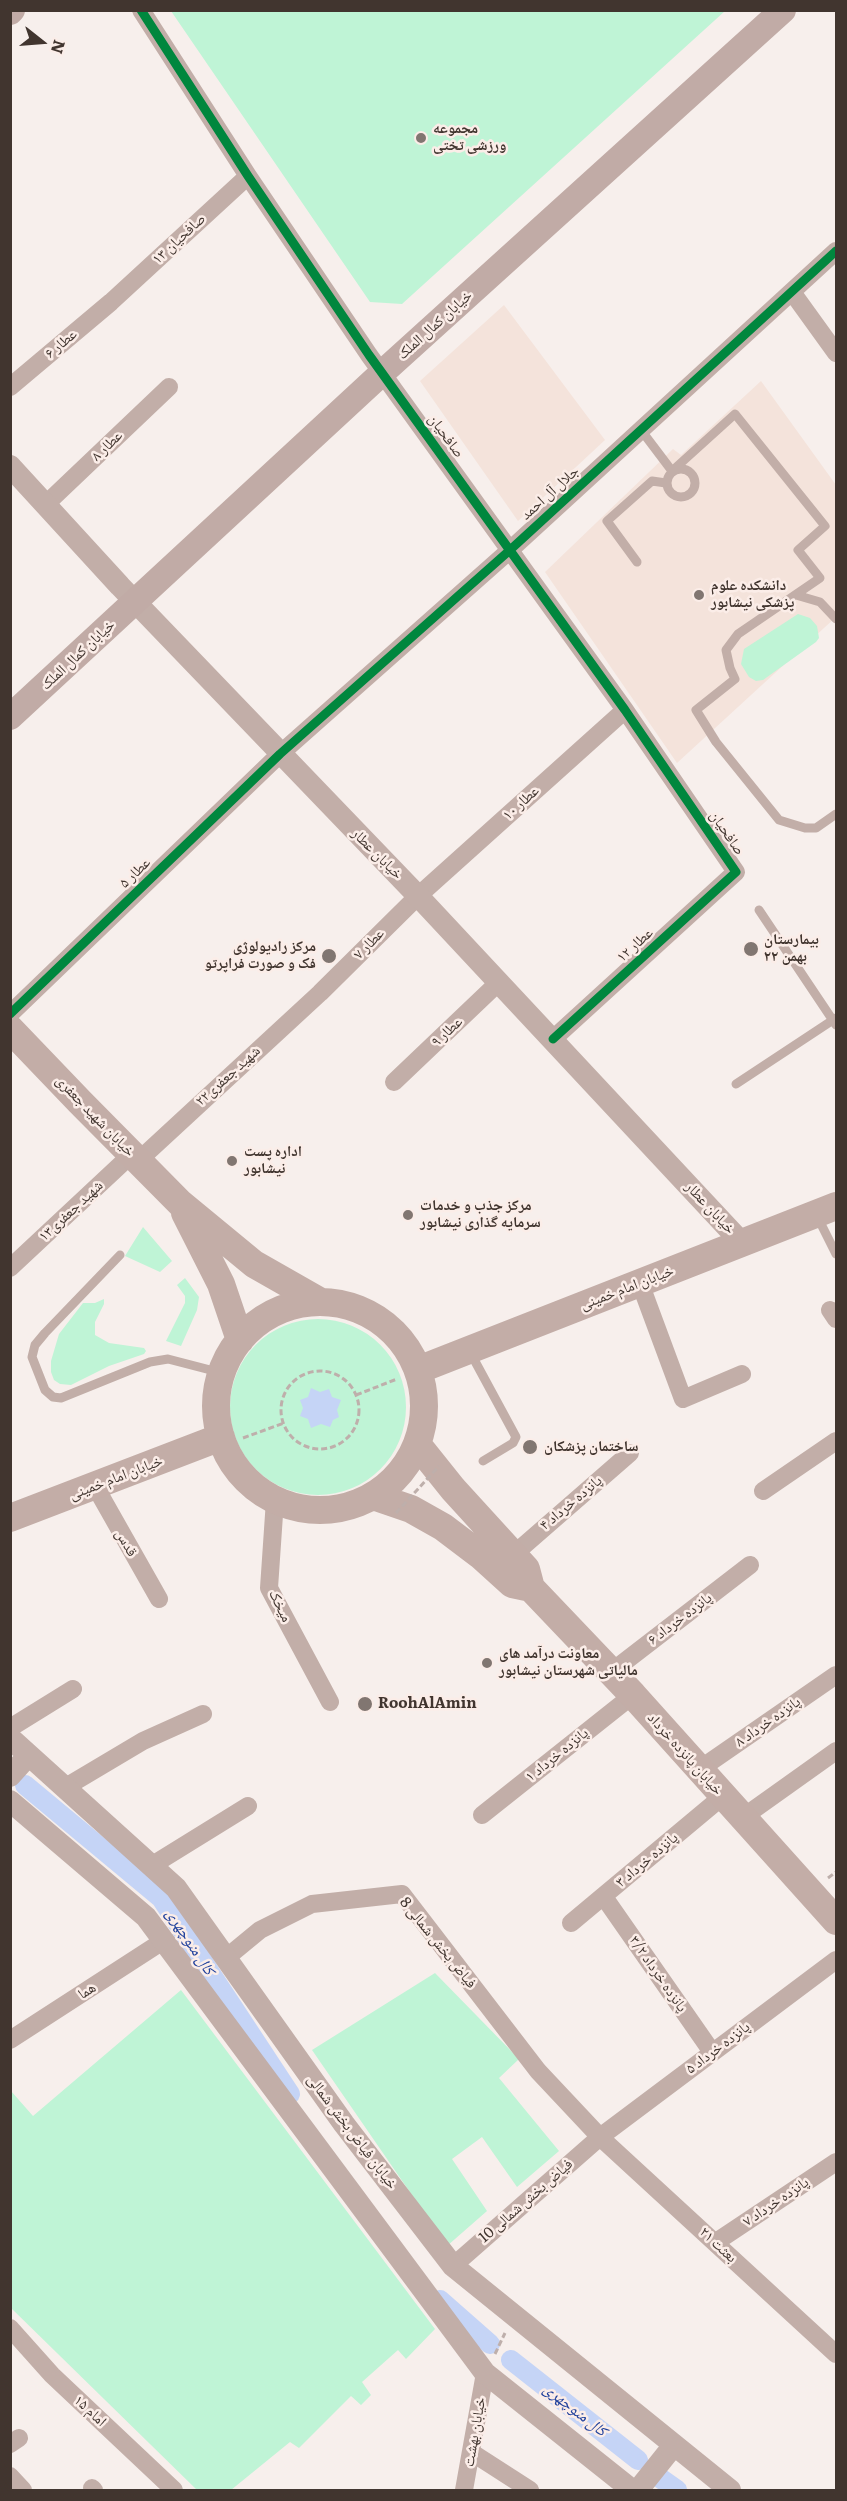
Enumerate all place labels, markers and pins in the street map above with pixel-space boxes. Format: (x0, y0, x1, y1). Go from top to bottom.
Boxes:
place label: مجموعه ورزشی تختی (433, 120, 506, 155)
marker: مجموعه ورزشی تختی (414, 131, 428, 145)
place label: دانشکده علوم پزشکی نیشابور (711, 577, 794, 612)
marker: دانشکده علوم پزشکی نیشابور (692, 588, 706, 602)
place label: بیمارستان ۲۲ بهمن (764, 931, 819, 966)
place label: مرکز رادیولوژی فک و صورت فراپرتو (205, 938, 316, 973)
marker: بیمارستان ۲۲ بهمن (742, 940, 760, 958)
marker: مرکز رادیولوژی فک و صورت فراپرتو (320, 947, 338, 965)
place label: اداره پست نیشابور (244, 1143, 302, 1178)
marker: اداره پست نیشابور (225, 1154, 239, 1168)
place label: مرکز جذب و خدمات سرمایه گذاری نیشابور (420, 1197, 541, 1232)
marker: مرکز جذب و خدمات سرمایه گذاری نیشابور (401, 1208, 415, 1222)
marker: ساختمان پزشکان (521, 1438, 539, 1456)
place label: ساختمان پزشکان (544, 1438, 638, 1456)
place label: معاونت درآمد های مالیاتی شهرستان نیشابور (499, 1645, 638, 1680)
marker: معاونت درآمد های مالیاتی شهرستان نیشابور (480, 1656, 494, 1670)
marker: RoohAlAmin (356, 1695, 374, 1713)
place label: RoohAlAmin (378, 1695, 477, 1713)

